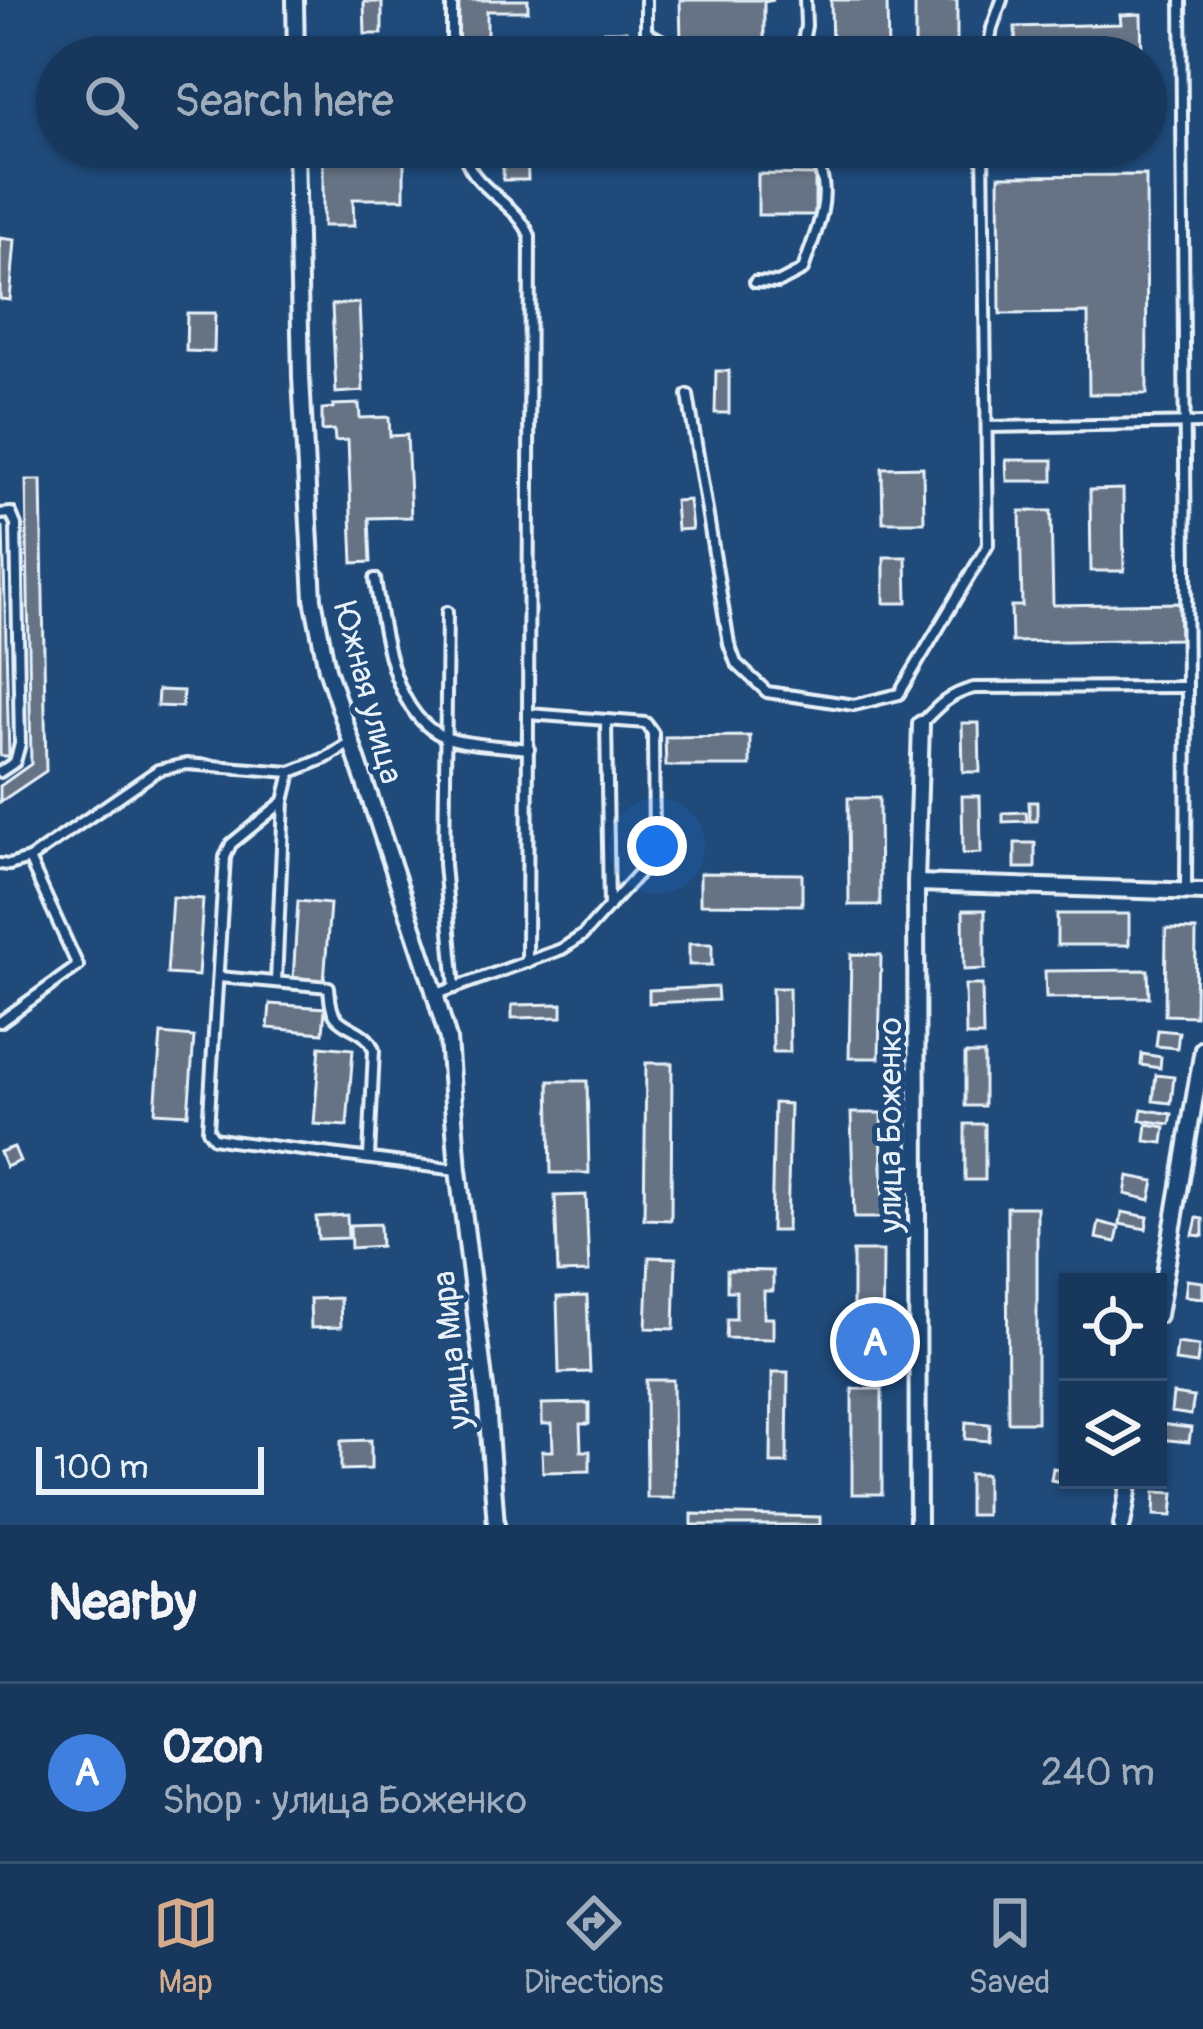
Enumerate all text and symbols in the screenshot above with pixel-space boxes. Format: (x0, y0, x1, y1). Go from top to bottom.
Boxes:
search box (36, 36, 1167, 168)
icon: search (78, 69, 144, 135)
text: Search here (174, 74, 394, 130)
street label: Южная улица (324, 598, 412, 788)
your location (627, 816, 687, 876)
street label: улица Боженко (870, 1017, 911, 1234)
street label: улица Мира (423, 1269, 481, 1432)
map controls (1059, 1273, 1167, 1489)
button: locate (1059, 1273, 1167, 1381)
pin: A (836, 1297, 914, 1387)
button: layers (1059, 1381, 1167, 1489)
scale bar (36, 1441, 264, 1494)
text: 100 m (54, 1447, 148, 1488)
text: Nearby (48, 1571, 196, 1635)
text: Ozon (162, 1720, 263, 1776)
text: A (74, 1748, 100, 1797)
text: 240 m (1041, 1748, 1155, 1797)
text: Shop · улица Боженко (162, 1776, 527, 1825)
tab: Map (153, 1890, 219, 2003)
tab: Directions (524, 1890, 664, 2003)
tab: Saved (969, 1890, 1050, 2003)

